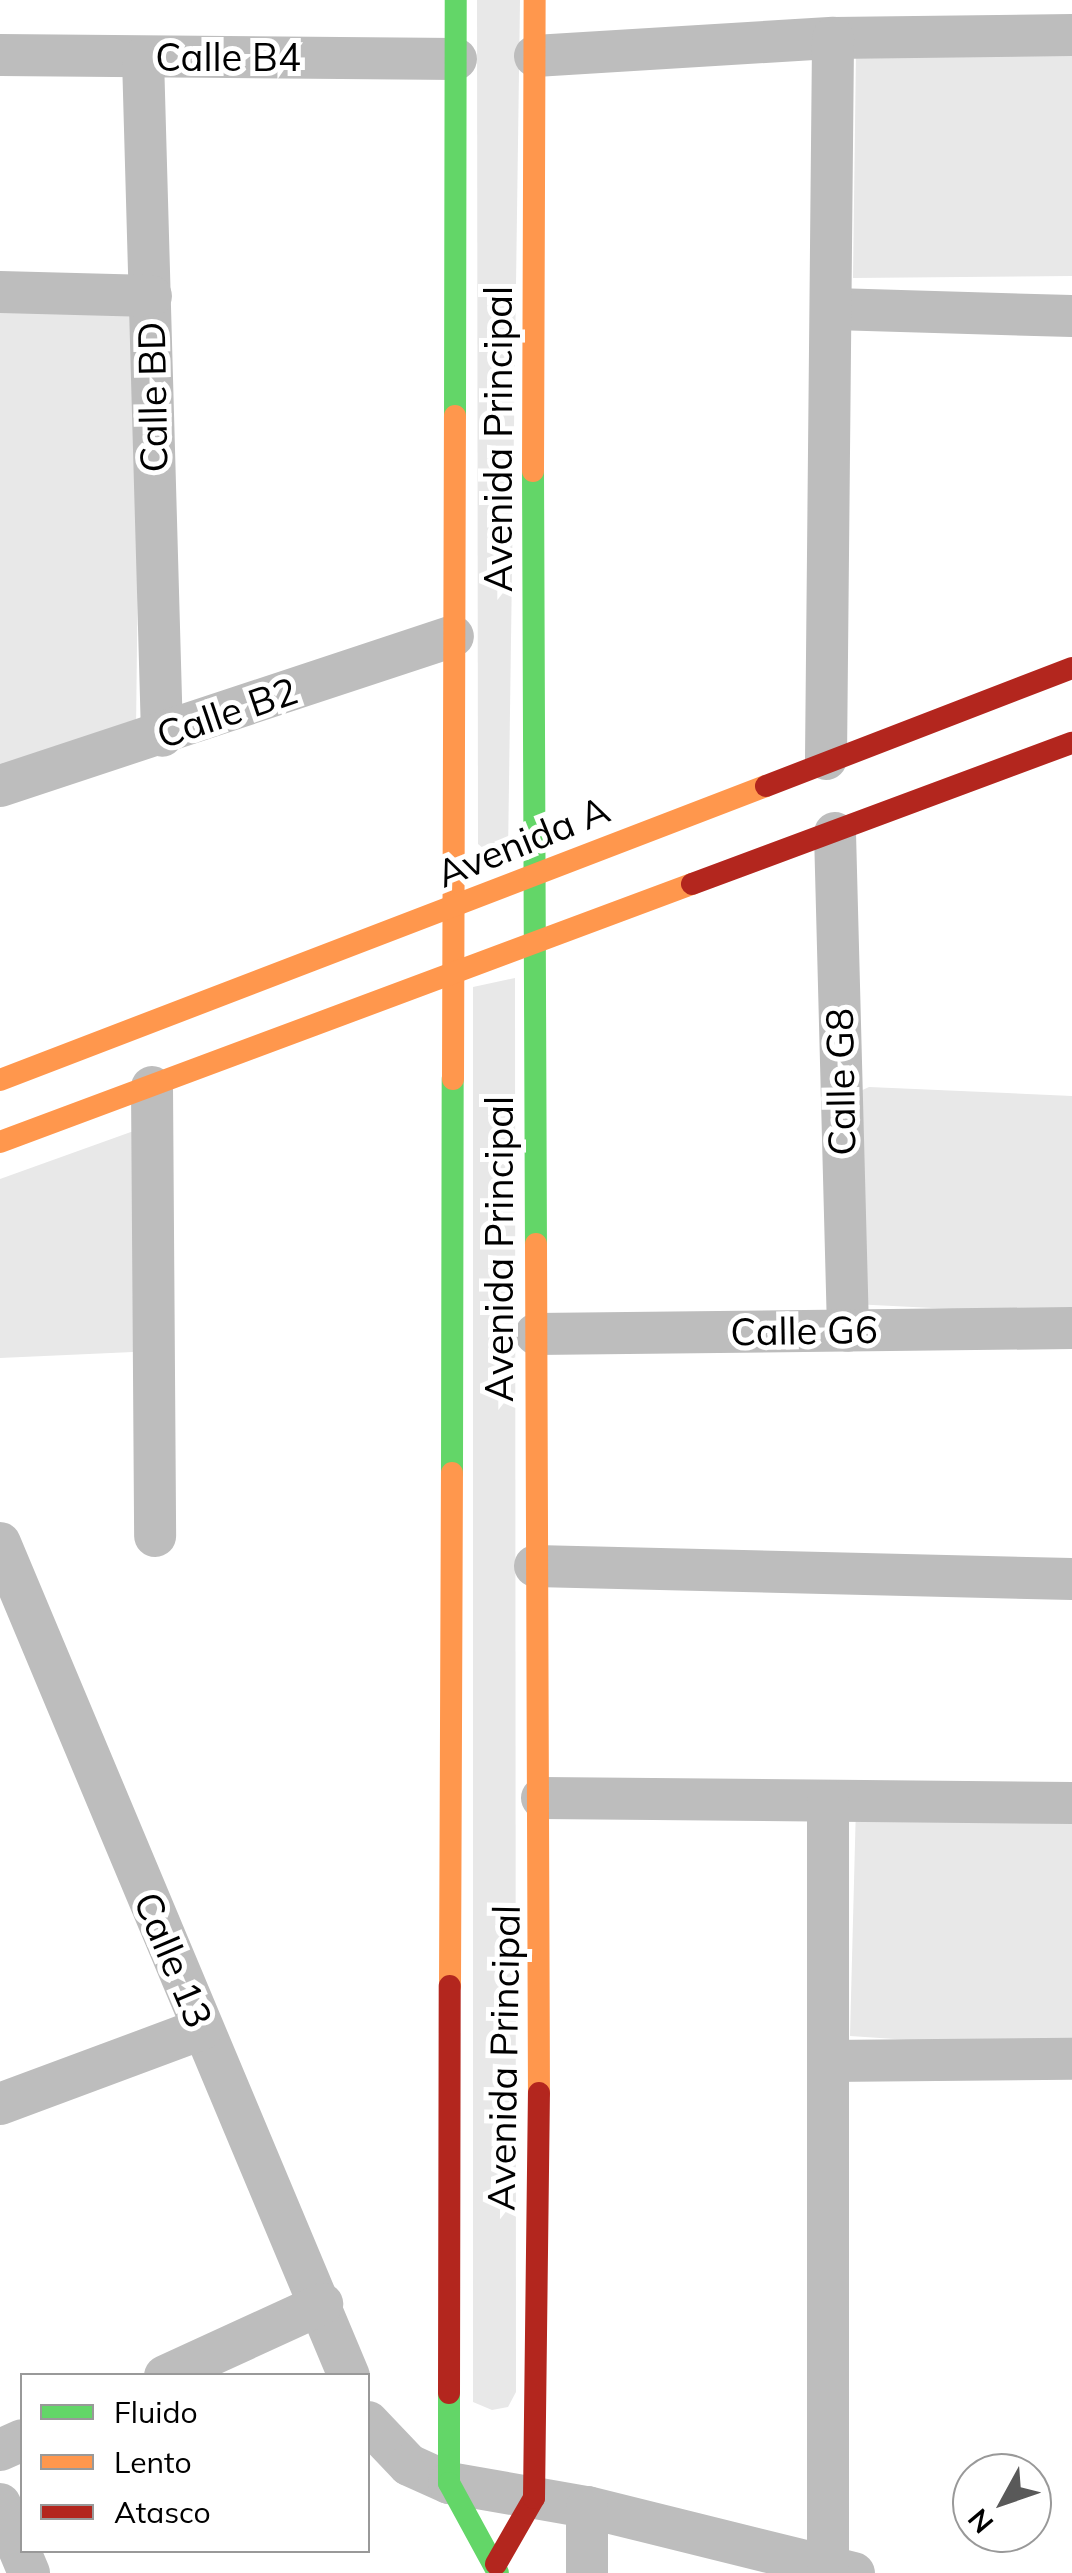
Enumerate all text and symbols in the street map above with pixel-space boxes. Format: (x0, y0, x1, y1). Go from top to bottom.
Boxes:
street label: Calle B4 (155, 35, 301, 81)
street label: Avenida Principal (476, 286, 522, 592)
street label: Calle BD (129, 321, 177, 473)
street label: Calle B2 (151, 668, 303, 758)
street label: Avenida A (430, 787, 616, 897)
street label: Calle G8 (817, 1008, 865, 1156)
street label: Avenida Principal (477, 1096, 523, 1402)
street label: Calle G6 (730, 1307, 878, 1355)
street label: Calle 13 (124, 1886, 222, 2034)
street label: Avenida Principal (479, 1904, 529, 2212)
legend (20, 2373, 370, 2553)
text: Fluido (114, 2393, 198, 2431)
text: Lento (114, 2443, 192, 2481)
north arrow (952, 2453, 1052, 2553)
text: Atasco (114, 2493, 211, 2531)
text: N (960, 2502, 1000, 2541)

